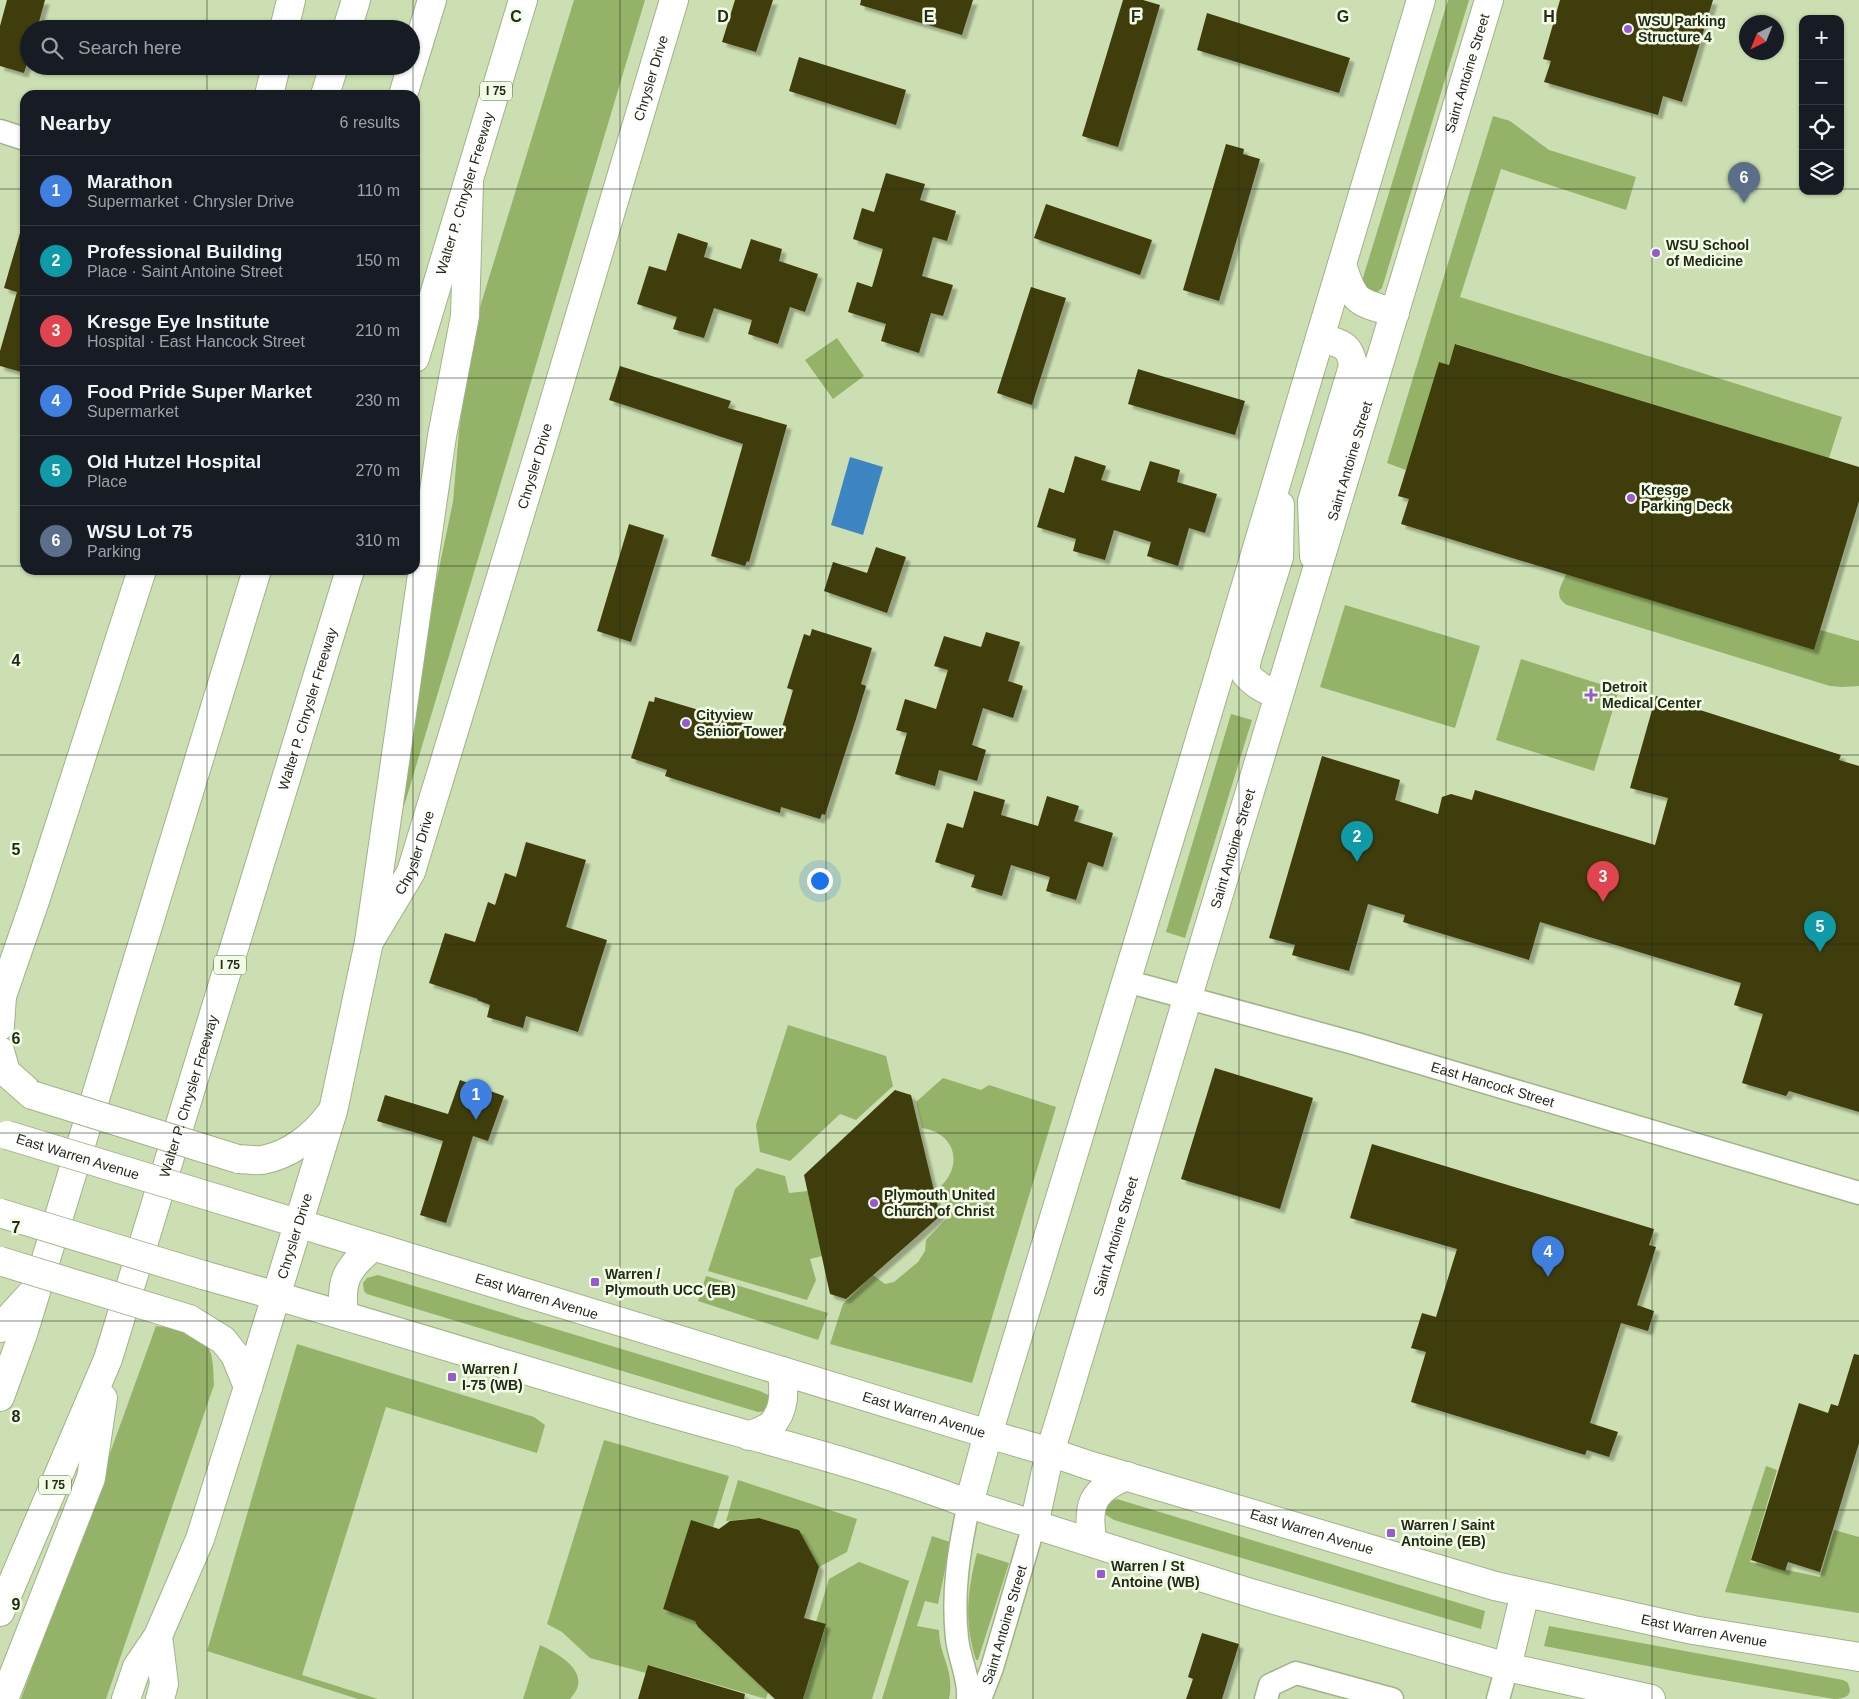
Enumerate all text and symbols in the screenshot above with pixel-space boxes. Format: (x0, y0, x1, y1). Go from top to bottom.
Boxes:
text: C (510, 8, 522, 25)
text: D (717, 8, 729, 25)
text: E (924, 8, 935, 25)
text: F (1131, 8, 1141, 25)
text: G (1337, 8, 1349, 25)
text: H (1543, 8, 1555, 25)
street label: Saint Antoine Street (1441, 12, 1492, 135)
place label: WSU Parking Structure 4 (1638, 13, 1726, 45)
north arrow (1739, 15, 1784, 60)
map controls (1799, 15, 1844, 195)
button: + (1799, 15, 1844, 60)
search box (20, 20, 420, 75)
marker: WSU Parking Structure 4 (1622, 23, 1634, 35)
street label: Chrysler Drive (630, 33, 671, 123)
icon: search (38, 34, 66, 62)
text: Search here (78, 37, 182, 58)
button: − (1799, 60, 1844, 105)
road number: I 75 (480, 82, 512, 100)
button: locate (1799, 105, 1844, 150)
street label: Walter P. Chrysler Freeway (433, 110, 497, 277)
text: Nearby (40, 111, 111, 134)
text: 6 results (340, 114, 400, 131)
button: layers (1799, 150, 1844, 195)
pin: 6 (1728, 162, 1760, 203)
text: Marathon (87, 171, 173, 192)
text: 1 (52, 182, 60, 199)
text: 110 m (357, 182, 400, 199)
text: Supermarket · Chrysler Drive (87, 193, 294, 210)
place label: WSU School of Medicine (1666, 237, 1749, 269)
text: Professional Building (87, 241, 282, 262)
marker: WSU School of Medicine (1650, 247, 1662, 259)
text: 2 (52, 252, 60, 269)
text: 150 m (356, 252, 400, 269)
text: Place · Saint Antoine Street (87, 263, 283, 280)
text: Kresge Eye Institute (87, 311, 270, 332)
text: 3 (52, 322, 60, 339)
text: 210 m (356, 322, 400, 339)
text: Hospital · East Hancock Street (87, 333, 305, 350)
text: Food Pride Super Market (87, 381, 312, 402)
text: 4 (52, 392, 60, 409)
text: 230 m (356, 392, 400, 409)
street label: Saint Antoine Street (1324, 399, 1375, 523)
text: Supermarket (87, 403, 179, 420)
street label: Chrysler Drive (514, 421, 555, 511)
text: Old Hutzel Hospital (87, 451, 261, 472)
text: 5 (52, 462, 60, 479)
text: 270 m (356, 462, 400, 479)
text: Place (87, 473, 127, 490)
place label: Kresge Parking Deck (1641, 482, 1730, 514)
marker: Kresge Parking Deck (1625, 492, 1637, 504)
text: WSU Lot 75 (87, 521, 193, 542)
text: 6 (52, 532, 60, 549)
text: 310 m (356, 532, 400, 549)
text: Parking (87, 543, 141, 560)
street label: Walter P. Chrysler Freeway (275, 626, 340, 792)
text: 4 (12, 652, 21, 669)
place label: Detroit Medical Center (1602, 679, 1702, 711)
marker: Detroit Medical Center (1584, 688, 1598, 702)
place label: Cityview Senior Tower (696, 707, 784, 739)
marker: Cityview Senior Tower (680, 717, 692, 729)
street label: Saint Antoine Street (1207, 787, 1258, 910)
street label: Chrysler Drive (391, 808, 437, 898)
pin: 2 (1341, 821, 1373, 862)
text: 5 (12, 841, 21, 858)
pin: 3 (1587, 861, 1619, 902)
your location (807, 868, 833, 894)
pin: 5 (1804, 911, 1836, 952)
road number: I 75 (214, 956, 246, 974)
street label: Walter P. Chrysler Freeway (156, 1013, 221, 1179)
text: 6 (12, 1030, 21, 1047)
street label: East Hancock Street (1429, 1058, 1556, 1110)
pin: 1 (460, 1079, 492, 1120)
street label: East Warren Avenue (14, 1130, 141, 1183)
street label: Saint Antoine Street (1090, 1175, 1141, 1298)
place label: Plymouth United Church of Christ (884, 1187, 995, 1219)
street label: Chrysler Drive (274, 1191, 315, 1281)
marker: Plymouth United Church of Christ (868, 1197, 880, 1209)
text: 7 (12, 1219, 21, 1236)
pin: 4 (1532, 1236, 1564, 1277)
place label: Warren / Plymouth UCC (EB) (605, 1266, 736, 1298)
street label: East Warren Avenue (473, 1270, 600, 1323)
marker: Warren / Plymouth UCC (EB) (589, 1276, 601, 1288)
place label: Warren / I-75 (WB) (462, 1361, 523, 1393)
marker: Warren / I-75 (WB) (446, 1371, 458, 1383)
street label: East Warren Avenue (861, 1388, 988, 1441)
text: 8 (12, 1408, 21, 1425)
road number: I 75 (39, 1476, 71, 1494)
street label: East Warren Avenue (1248, 1506, 1376, 1557)
place label: Warren / Saint Antoine (EB) (1401, 1517, 1495, 1549)
marker: Warren / Saint Antoine (EB) (1385, 1527, 1397, 1539)
place label: Warren / St Antoine (WB) (1111, 1558, 1200, 1590)
street label: Saint Antoine Street (978, 1563, 1030, 1687)
marker: Warren / St Antoine (WB) (1095, 1568, 1107, 1580)
text: 9 (12, 1596, 21, 1613)
street label: East Warren Avenue (1640, 1611, 1768, 1650)

